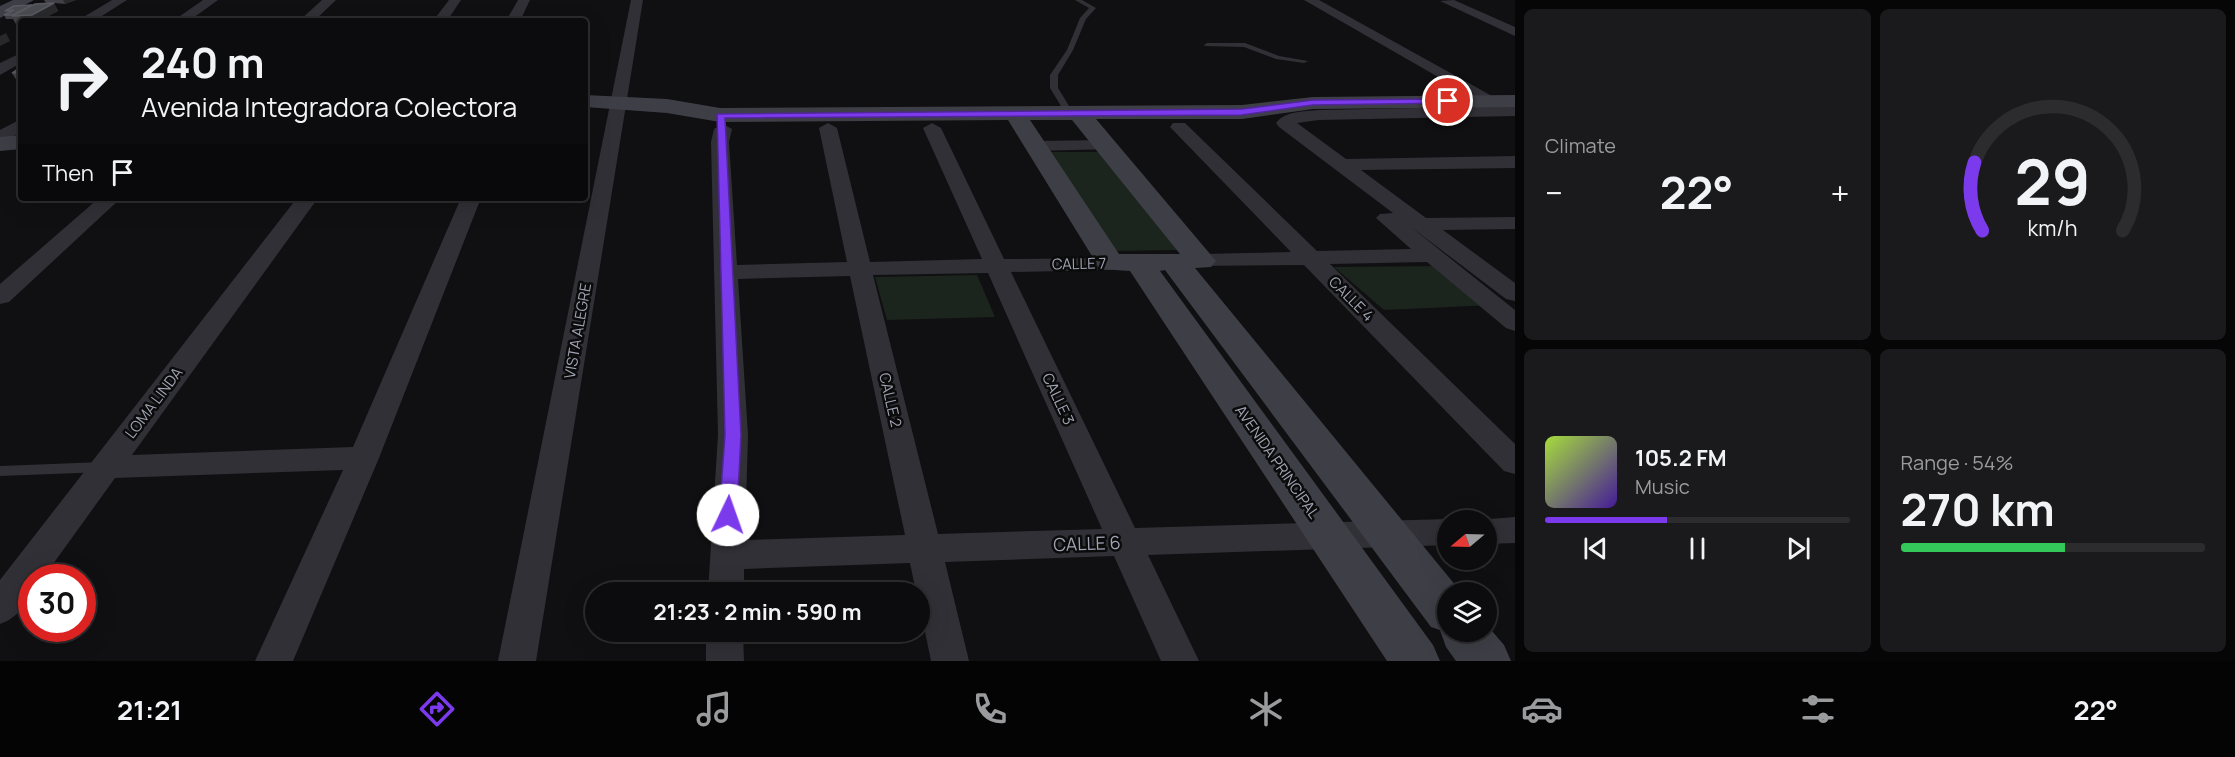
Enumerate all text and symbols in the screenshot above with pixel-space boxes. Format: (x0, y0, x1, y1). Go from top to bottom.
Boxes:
text: 240 m (141, 33, 265, 91)
icon: right (42, 42, 120, 120)
pin (1422, 75, 1473, 126)
icon: arrive (1431, 84, 1464, 117)
text: Avenida Integradora Colectora (141, 88, 517, 125)
text: Climate (1545, 132, 1616, 159)
text: 29 (2015, 138, 2091, 224)
icon: arrive (106, 156, 139, 189)
text: Then (42, 158, 94, 188)
text: 22° (1660, 161, 1734, 223)
text: − (1545, 170, 1563, 215)
text: + (1830, 170, 1850, 215)
text: km/h (2028, 214, 2078, 243)
street label: CALLE 7 (1052, 253, 1106, 274)
street label: CALLE 4 (1324, 272, 1379, 326)
street label: VISTA ALEGRE (559, 281, 596, 380)
street label: LOMA LINDA (120, 362, 188, 443)
street label: CALLE 3 (1037, 369, 1080, 428)
street label: CALLE 2 (874, 371, 907, 429)
street label: AVENIDA PRINCIPAL (1230, 401, 1325, 523)
text: 105.2 FM (1635, 443, 1727, 473)
text: Range · 54% (1901, 449, 2014, 476)
text: Music (1635, 473, 1690, 500)
text: 270 km (1901, 478, 2055, 540)
position arrow (696, 483, 760, 547)
north arrow (1437, 510, 1497, 570)
map controls (1437, 510, 1497, 642)
street label: CALLE 6 (1053, 530, 1121, 556)
icon: previous (1579, 532, 1612, 565)
icon: pause (1681, 532, 1714, 565)
icon: next (1782, 532, 1815, 565)
speed limit sign: 30 (18, 564, 96, 642)
button: layers (1437, 582, 1497, 642)
text: 21:23 · 2 min · 590 m (654, 597, 861, 627)
icon: directions (416, 688, 458, 730)
icon: music (693, 688, 735, 730)
icon: phone (969, 688, 1011, 730)
icon: climate (1245, 688, 1287, 730)
icon: car (1521, 688, 1563, 730)
icon: filters (1797, 688, 1839, 730)
text: 21:21 (117, 691, 182, 728)
text: 22° (2074, 691, 2118, 728)

